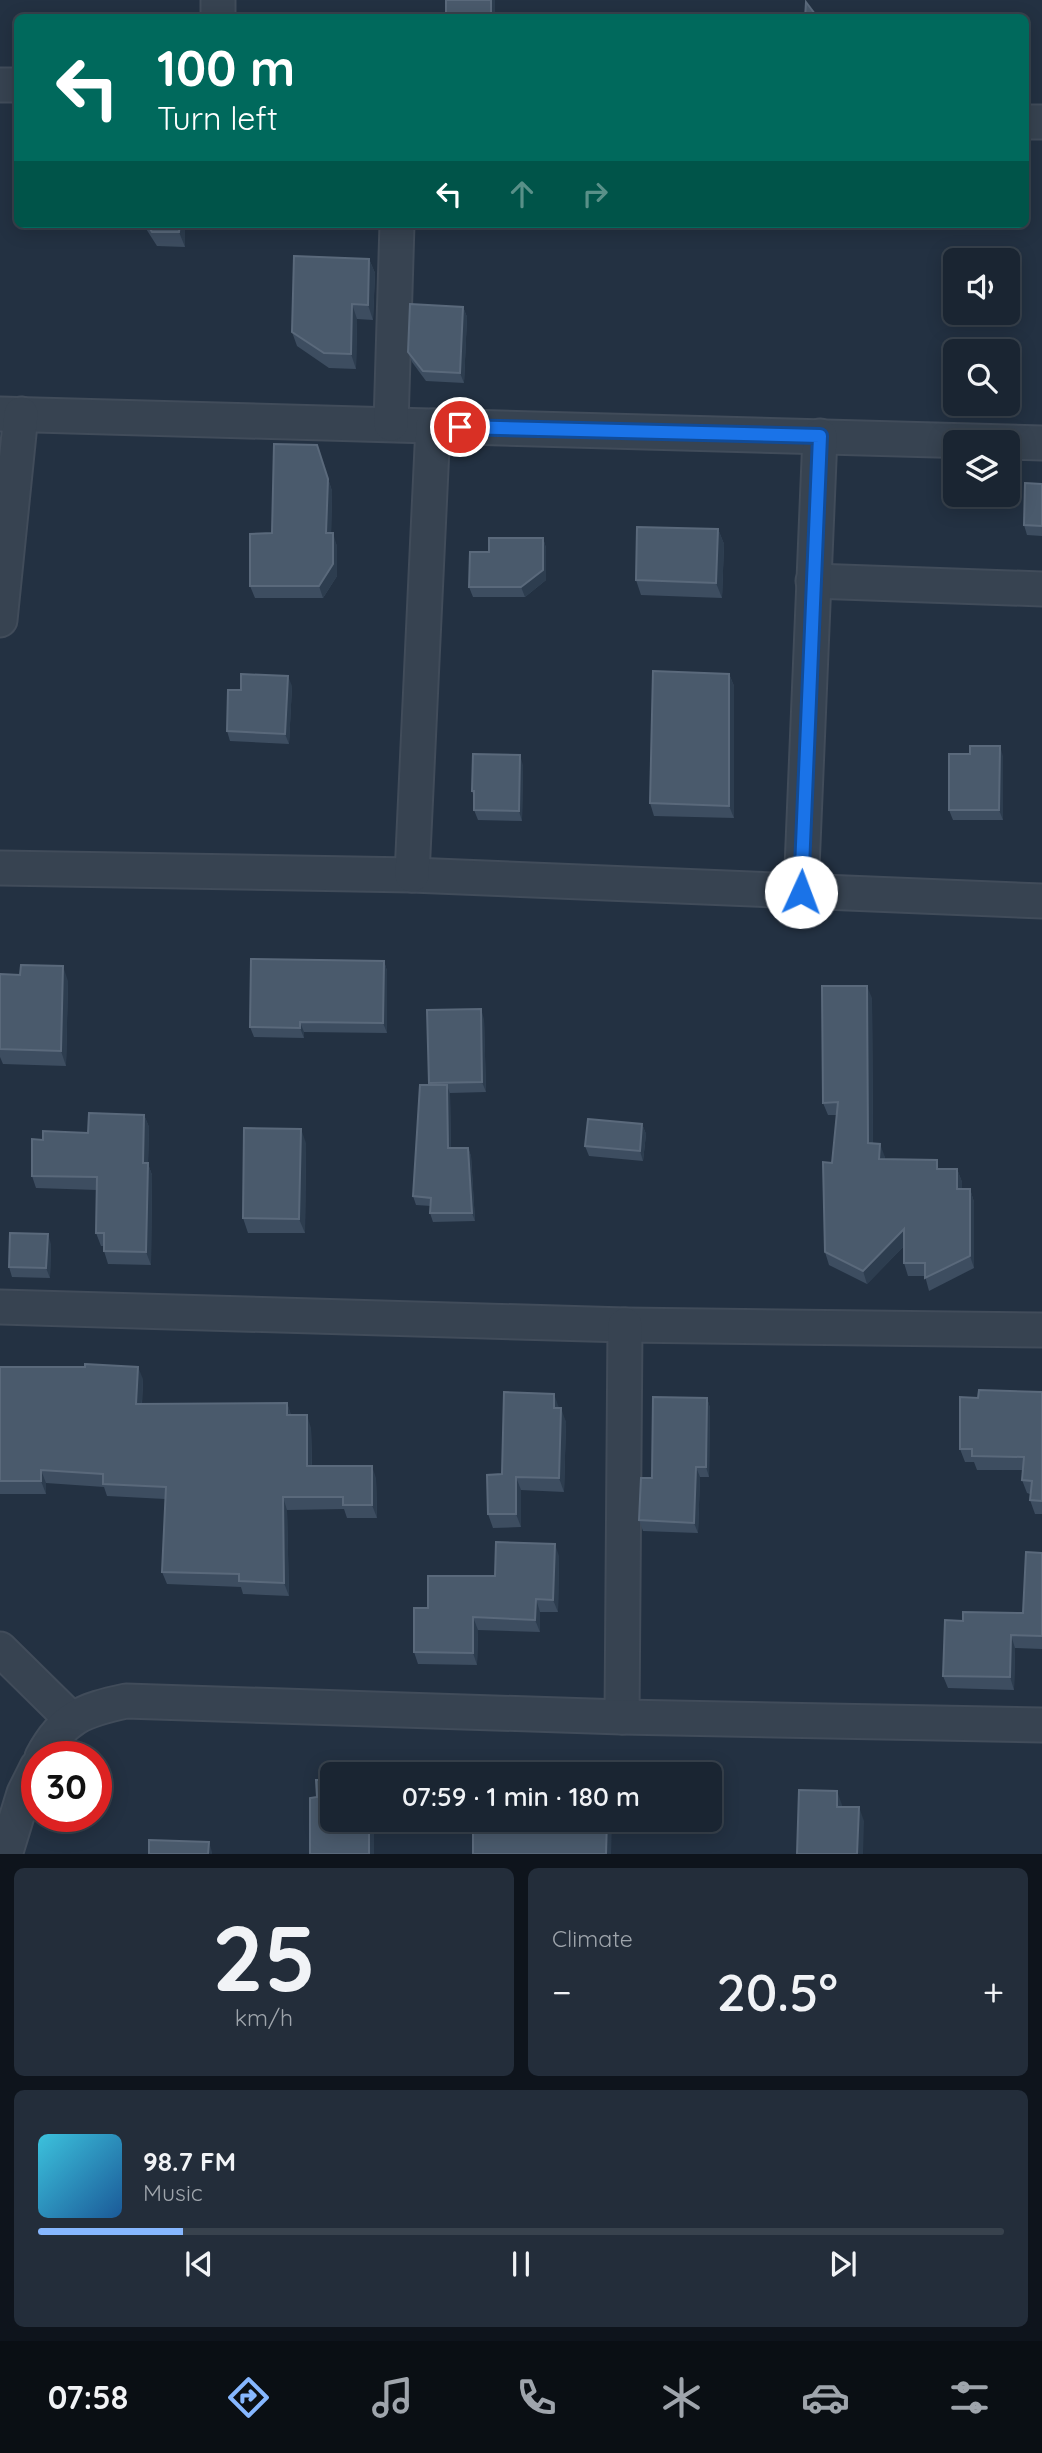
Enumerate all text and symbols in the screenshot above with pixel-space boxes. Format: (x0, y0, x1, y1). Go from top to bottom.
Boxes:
text: 100 m (157, 37, 295, 98)
icon: left (42, 42, 133, 133)
text: Turn left (157, 98, 278, 138)
icon: left (430, 175, 468, 213)
icon: ahead (503, 175, 541, 213)
icon: right (576, 175, 614, 213)
map controls (943, 248, 1020, 507)
button: sound (943, 248, 1020, 325)
button: search (943, 339, 1020, 416)
pin (430, 397, 490, 457)
icon: arrive (441, 408, 479, 446)
button: layers (943, 430, 1020, 507)
position arrow (764, 855, 838, 929)
speed limit sign: 30 (21, 1741, 112, 1832)
text: 07:59 · 1 min · 180 m (402, 1780, 640, 1813)
text: 25 (212, 1900, 316, 2014)
text: Climate (552, 1924, 633, 1953)
text: 20.5° (716, 1959, 838, 2024)
text: − (552, 1968, 572, 2016)
text: + (983, 1968, 1004, 2016)
text: km/h (235, 2003, 293, 2032)
text: 98.7 FM (143, 2145, 236, 2178)
text: Music (143, 2178, 203, 2207)
icon: previous (180, 2245, 218, 2283)
icon: pause (502, 2245, 540, 2283)
icon: next (824, 2245, 862, 2283)
icon: directions (224, 2373, 273, 2422)
icon: music (368, 2373, 417, 2422)
icon: phone (512, 2373, 561, 2422)
icon: climate (657, 2373, 706, 2422)
icon: car (801, 2373, 850, 2422)
icon: filters (945, 2373, 994, 2422)
text: 07:58 (48, 2377, 128, 2417)

